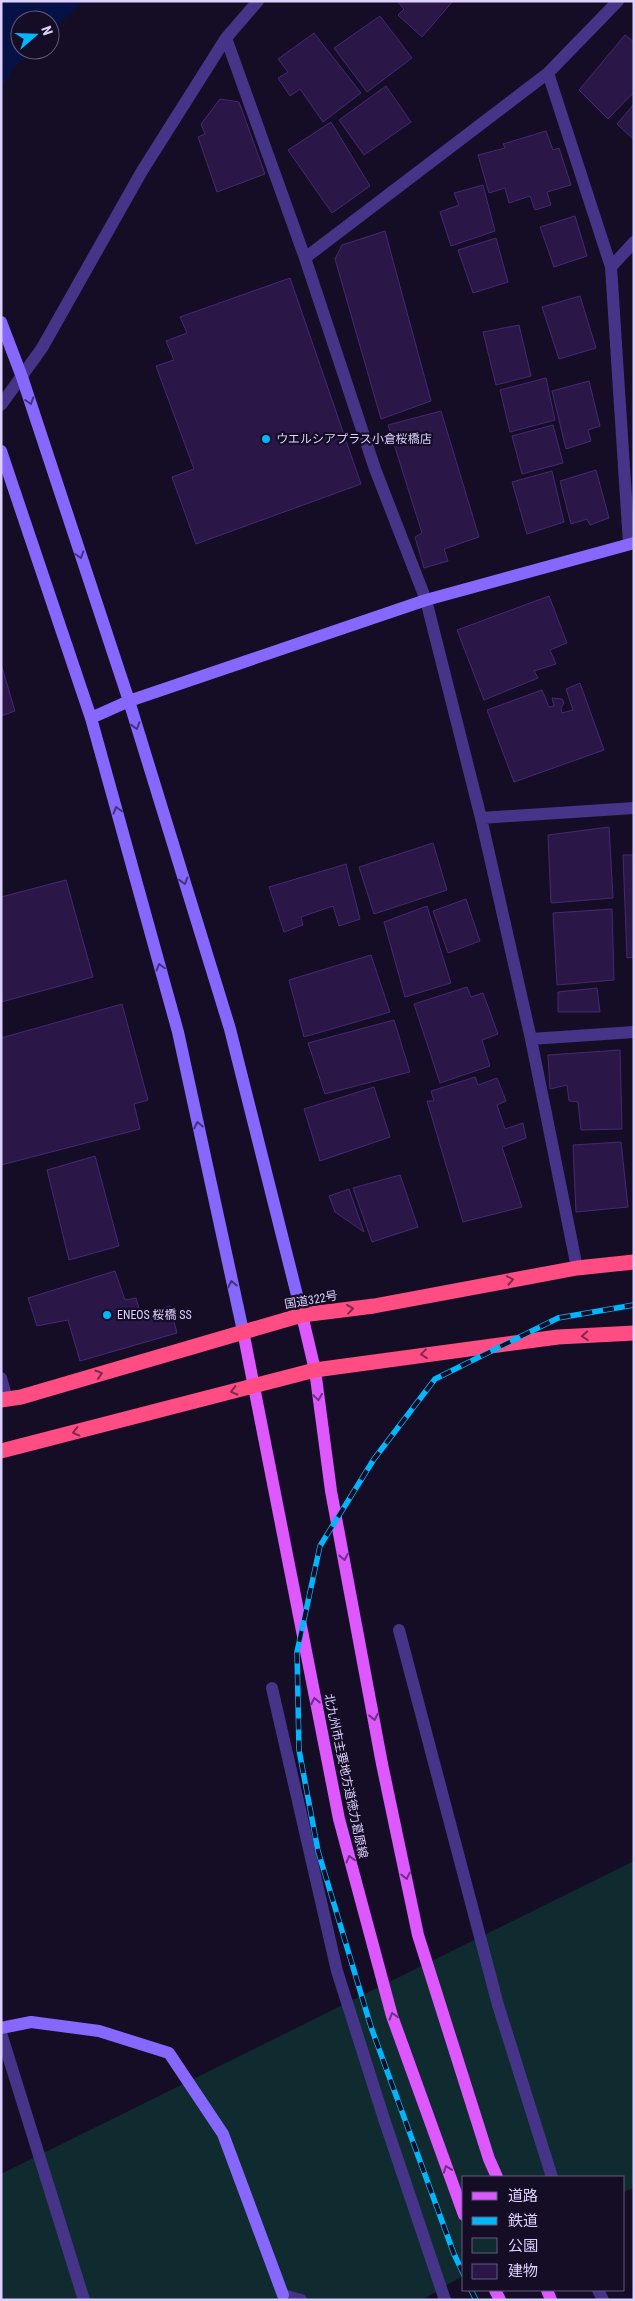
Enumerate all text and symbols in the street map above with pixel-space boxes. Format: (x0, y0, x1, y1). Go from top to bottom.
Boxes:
north arrow (10, 10, 60, 60)
text: N (38, 24, 56, 37)
one-way arrow (24, 396, 34, 404)
place label: ウエルシアプラス小倉桜橋店 (276, 432, 432, 446)
marker: ウエルシアプラス小倉桜橋店 (260, 433, 272, 445)
one-way arrow (75, 550, 85, 559)
one-way arrow (131, 721, 141, 730)
one-way arrow (112, 807, 122, 815)
one-way arrow (179, 877, 189, 885)
one-way arrow (156, 963, 166, 972)
one-way arrow (194, 1120, 204, 1129)
one-way arrow (506, 1276, 514, 1286)
one-way arrow (228, 1279, 238, 1288)
street label: 国道322号 (283, 1288, 339, 1312)
one-way arrow (346, 1304, 354, 1315)
place label: ENEOS 桜橋 SS (117, 1308, 192, 1322)
marker: ENEOS 桜橋 SS (101, 1309, 113, 1321)
one-way arrow (581, 1330, 589, 1341)
one-way arrow (419, 1348, 427, 1359)
one-way arrow (94, 1370, 103, 1380)
one-way arrow (230, 1386, 238, 1396)
one-way arrow (313, 1393, 323, 1401)
one-way arrow (72, 1426, 81, 1437)
one-way arrow (338, 1553, 348, 1562)
street label: 北九州市主要地方道徳力葛原線 (322, 1692, 370, 1860)
one-way arrow (310, 1696, 321, 1705)
one-way arrow (368, 1713, 378, 1721)
one-way arrow (345, 1855, 356, 1864)
one-way arrow (400, 1872, 411, 1881)
one-way arrow (388, 2012, 398, 2021)
one-way arrow (443, 2165, 453, 2174)
legend (462, 2176, 625, 2291)
text: 道路 (508, 2187, 538, 2205)
text: 鉄道 (508, 2212, 538, 2230)
text: 公園 (508, 2237, 538, 2255)
text: 建物 (508, 2262, 538, 2280)

